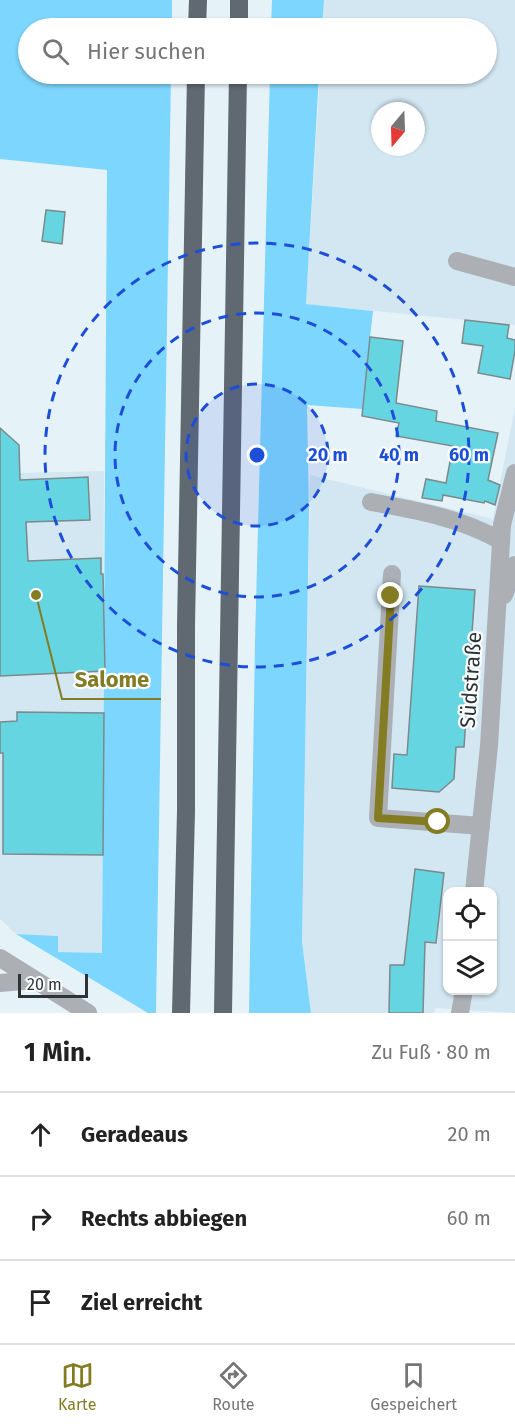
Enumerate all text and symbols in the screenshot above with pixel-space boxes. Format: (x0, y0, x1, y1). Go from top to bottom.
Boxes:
search box (18, 18, 497, 84)
icon: search (39, 35, 72, 68)
text: Hier suchen (87, 38, 206, 65)
north arrow (371, 102, 425, 156)
text: 20 m (308, 444, 348, 466)
text: 40 m (379, 444, 419, 466)
text: 60 m (449, 444, 489, 466)
centre of rings (247, 445, 267, 465)
route end (377, 582, 403, 608)
street label: Südstraße (455, 631, 487, 729)
callout: Salome (62, 659, 161, 699)
text: Salome (75, 666, 149, 693)
route start (424, 808, 450, 834)
map controls (443, 887, 497, 995)
button: locate (443, 887, 497, 941)
button: layers (443, 941, 497, 995)
scale bar (18, 971, 88, 998)
text: 20 m (27, 975, 62, 994)
text: 1 Min. (24, 1037, 91, 1068)
text: Zu Fuß · 80 m (371, 1040, 491, 1064)
icon: ahead (24, 1118, 57, 1151)
text: Geradeaus (81, 1121, 188, 1148)
text: 20 m (448, 1122, 491, 1146)
icon: right (24, 1202, 57, 1235)
text: Rechts abbiegen (81, 1205, 247, 1232)
text: 60 m (447, 1206, 491, 1230)
icon: arrive (24, 1286, 57, 1319)
text: Ziel erreicht (81, 1289, 202, 1316)
tab: Karte (58, 1359, 96, 1414)
tab: Route (212, 1359, 255, 1414)
tab: Gespeichert (370, 1359, 457, 1414)

